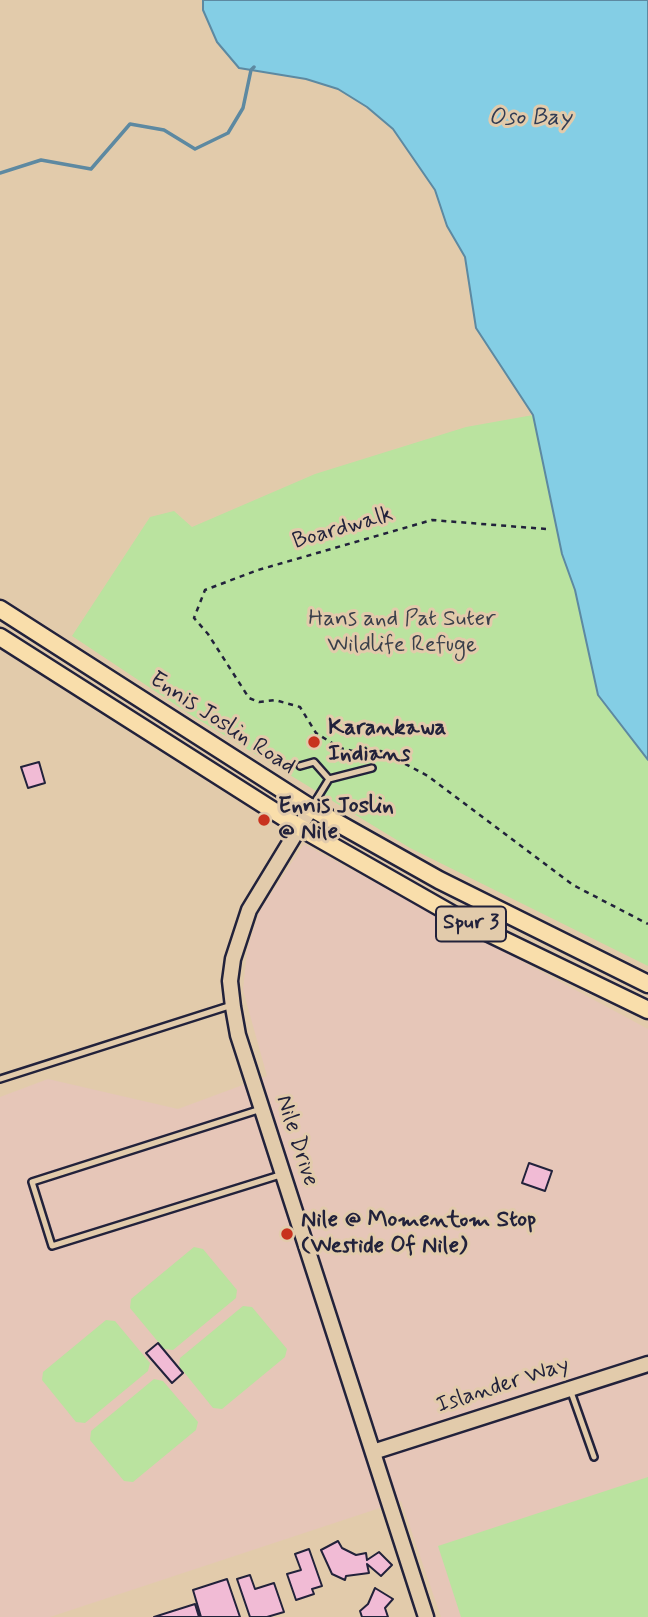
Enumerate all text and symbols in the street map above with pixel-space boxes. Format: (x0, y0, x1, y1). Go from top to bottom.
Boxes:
water label: Oso Bay (489, 105, 571, 133)
street label: Boardwalk (289, 501, 397, 557)
park label: Hans and Pat Suter Wildlife Refuge (308, 606, 496, 660)
street label: Ennis Joslin Road (144, 667, 300, 781)
place label: Karankawa Indians (328, 715, 446, 769)
marker: Karankawa Indians (306, 734, 322, 750)
place label: Ennis Joslin @ Nile (278, 793, 394, 847)
marker: Ennis Joslin @ Nile (256, 812, 272, 828)
road number: Spur 3 (436, 906, 506, 942)
street label: Nile Drive (268, 1092, 324, 1190)
place label: Nile @ Momentom Stop (Westide Of Nile) (301, 1207, 536, 1261)
marker: Nile @ Momentom Stop (Westide Of Nile) (279, 1226, 295, 1242)
street label: Islander Way (433, 1352, 573, 1420)

